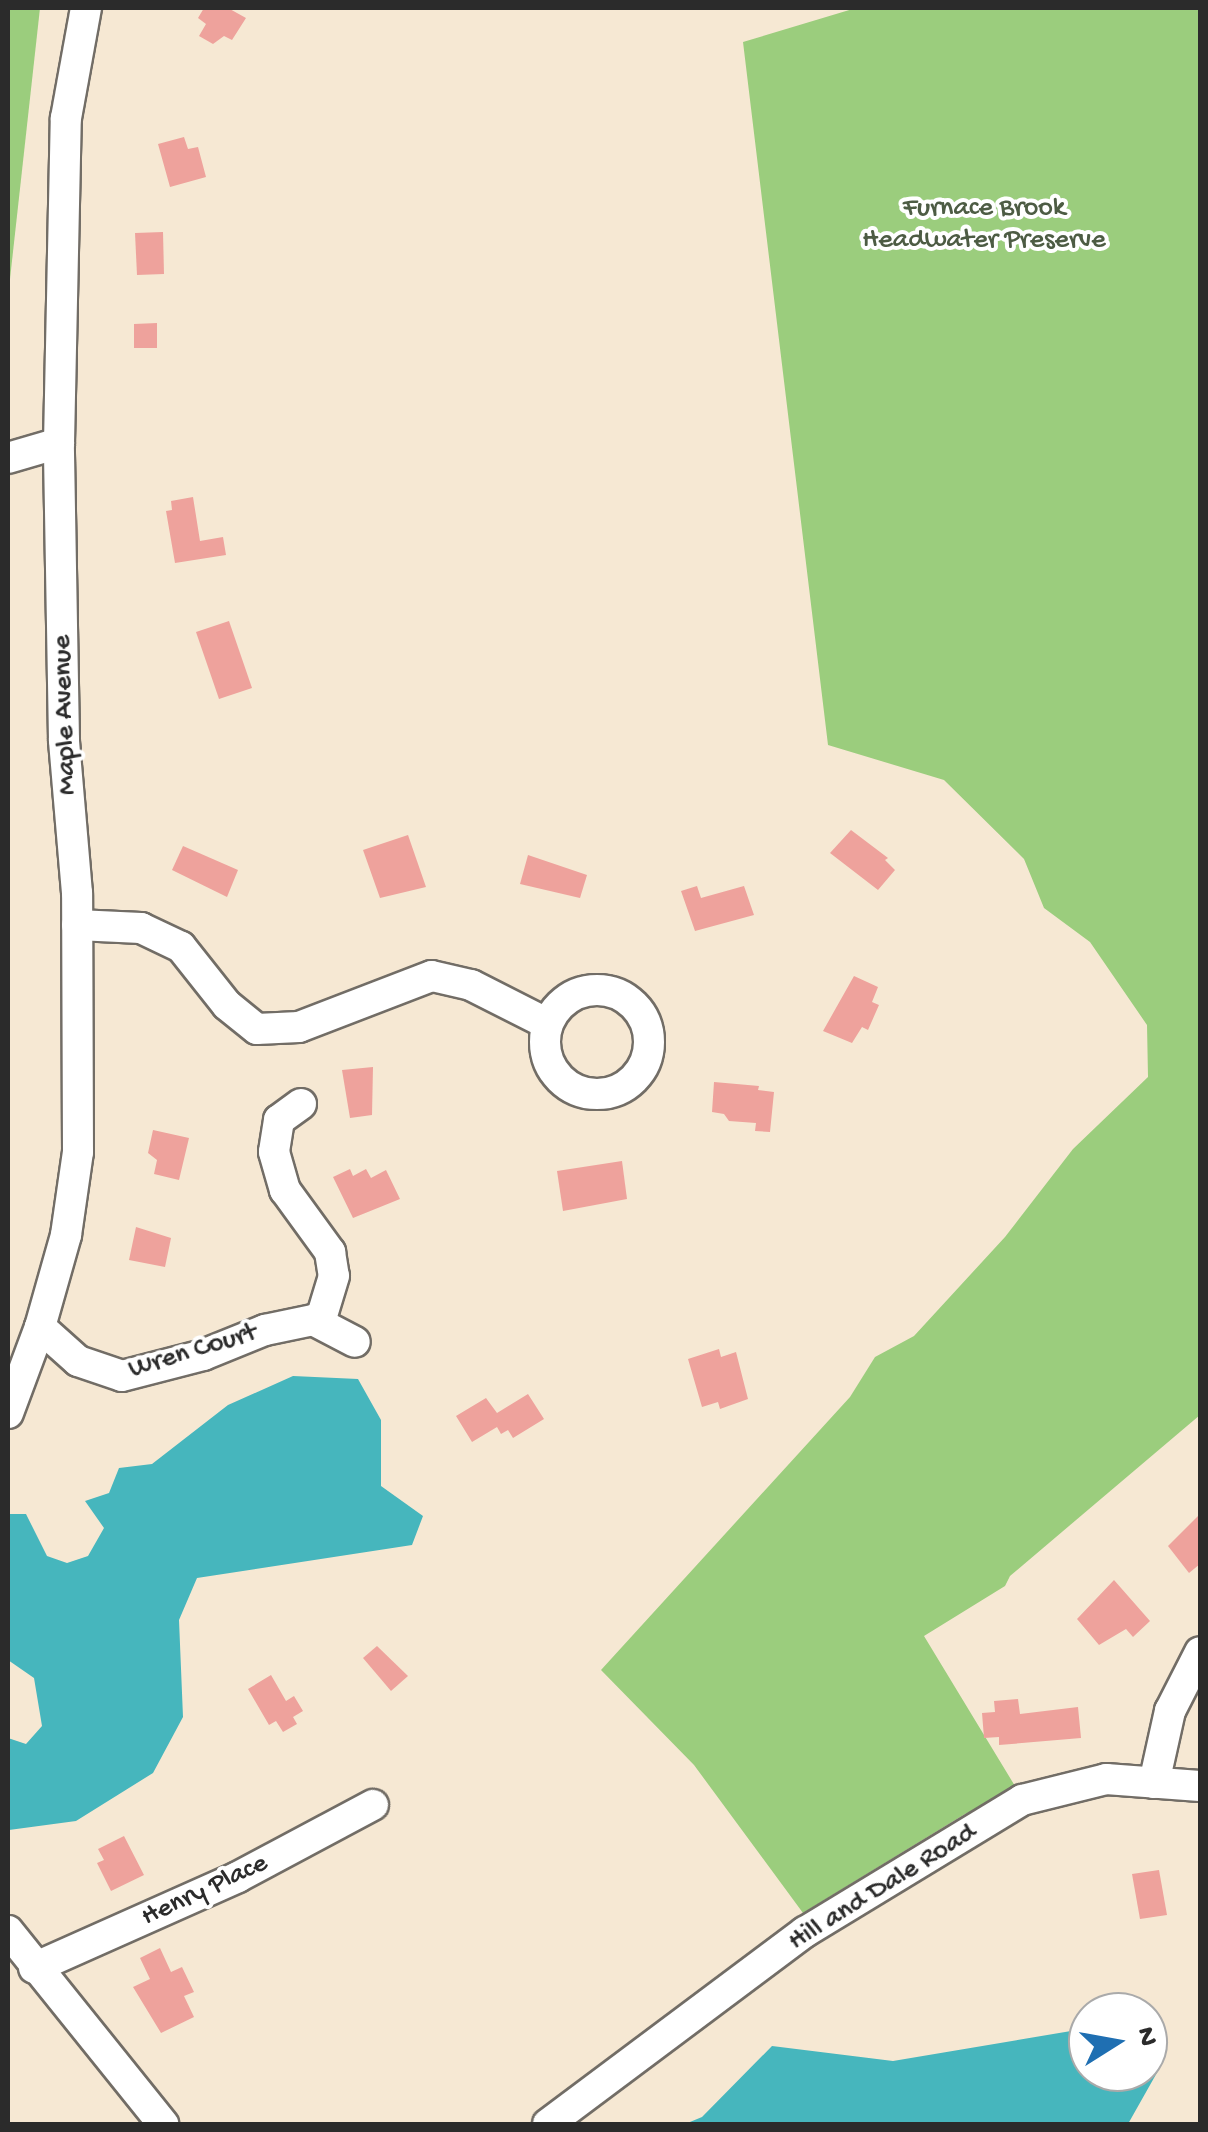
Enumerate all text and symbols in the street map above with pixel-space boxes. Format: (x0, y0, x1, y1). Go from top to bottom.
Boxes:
park label: Furnace Brook Headwater Preserve (862, 192, 1106, 258)
street label: Maple Avenue (46, 634, 86, 796)
street label: Wren Court (125, 1317, 261, 1387)
street label: Hill and Dale Road (783, 1817, 983, 1959)
street label: Henry Place (137, 1847, 273, 1935)
north arrow (1068, 1992, 1168, 2092)
text: N (1128, 2024, 1164, 2049)

